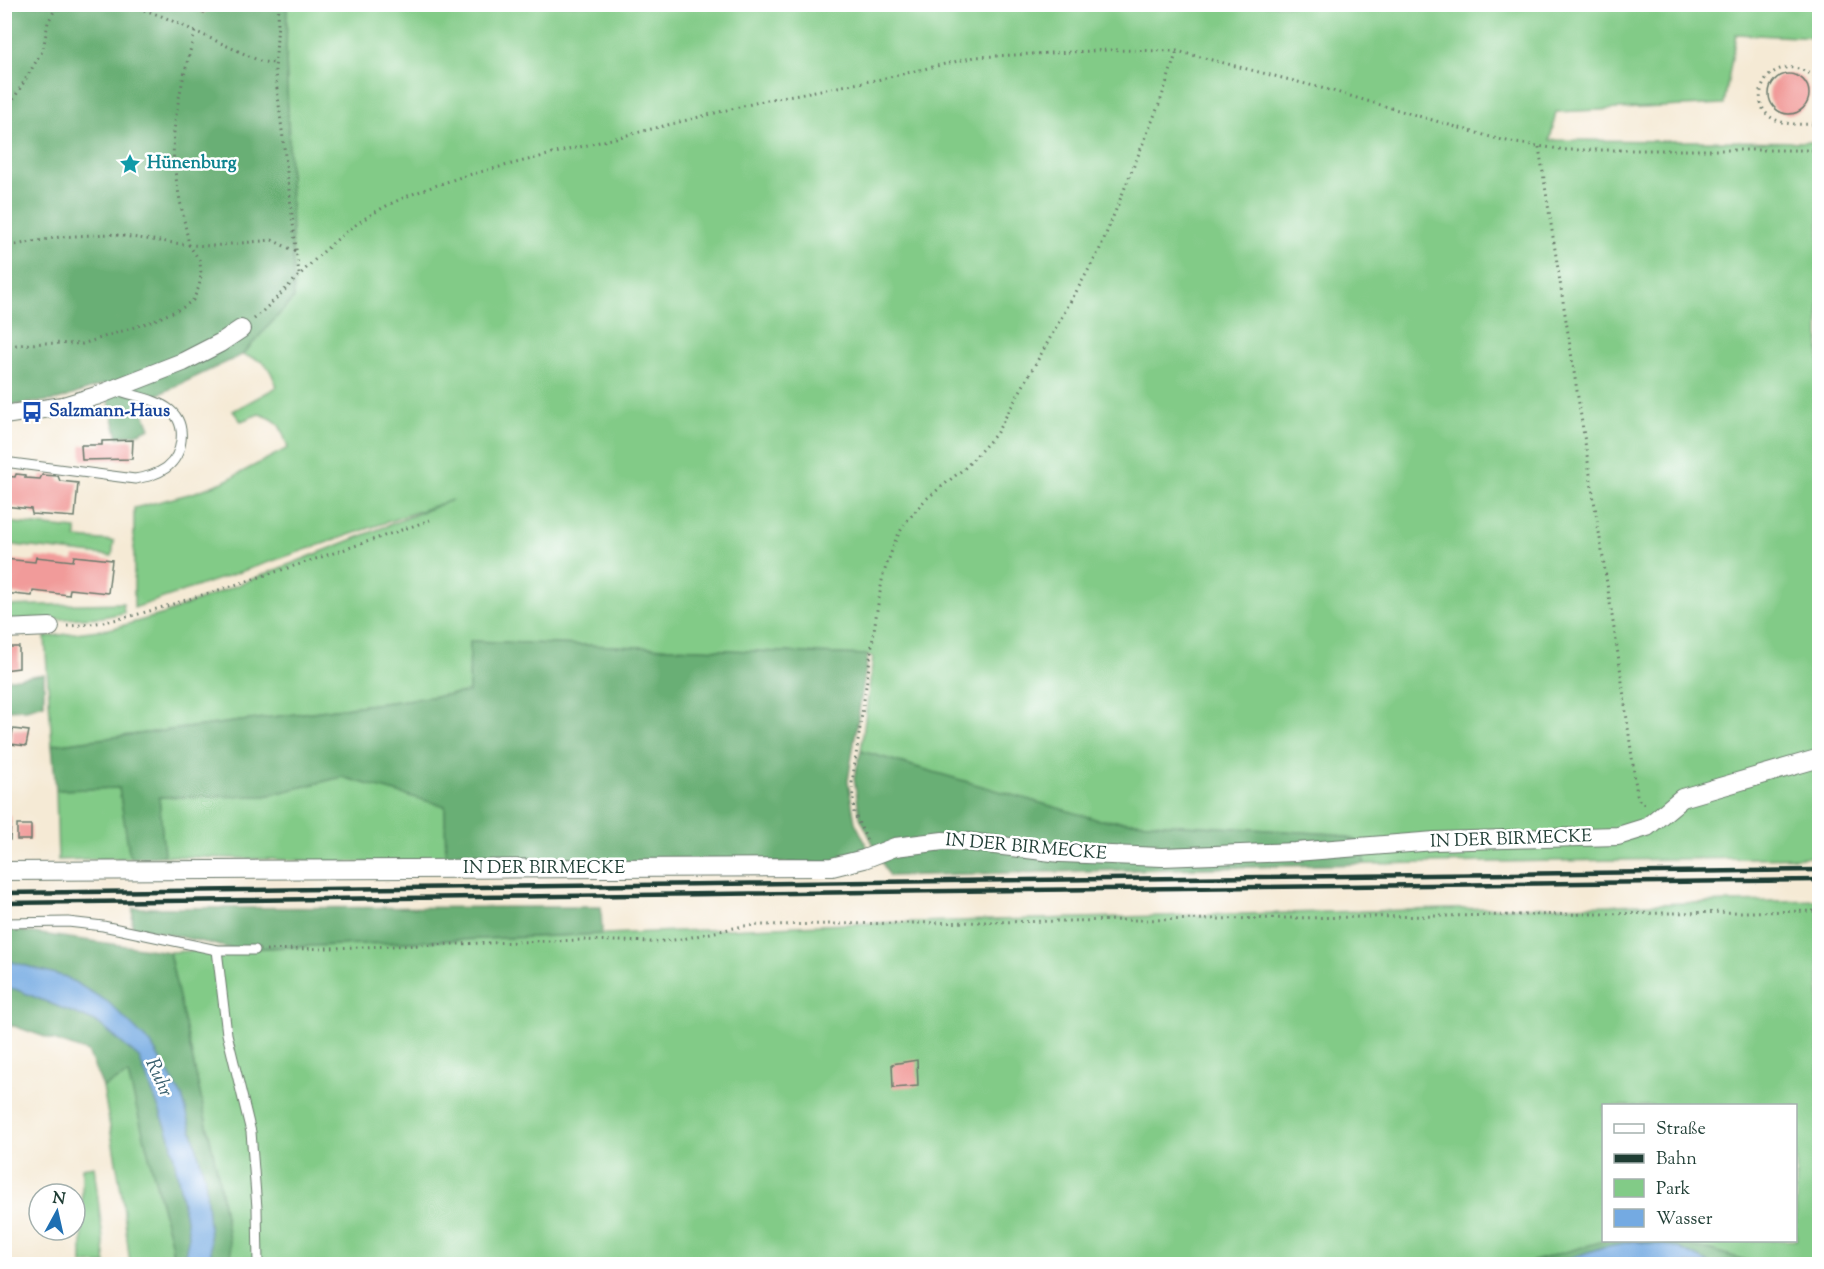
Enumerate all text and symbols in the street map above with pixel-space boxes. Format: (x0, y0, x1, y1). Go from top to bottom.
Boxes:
place label: Hünenburg (147, 151, 237, 177)
place icon: Hünenburg (118, 152, 142, 176)
place label: Salzmann-Haus (49, 399, 170, 425)
bus stop icon: Salzmann-Haus (20, 400, 44, 424)
street label: IN DER BIRMECKE (1430, 824, 1593, 856)
street label: IN DER BIRMECKE (944, 828, 1108, 868)
street label: IN DER BIRMECKE (463, 856, 625, 882)
water label: Ruhr (137, 1054, 179, 1102)
legend (1602, 1104, 1797, 1242)
text: Straße (1656, 1117, 1706, 1143)
text: Bahn (1656, 1147, 1697, 1173)
text: Park (1656, 1177, 1691, 1203)
north arrow (27, 1182, 87, 1242)
text: N (51, 1187, 67, 1212)
text: Wasser (1656, 1207, 1713, 1233)

